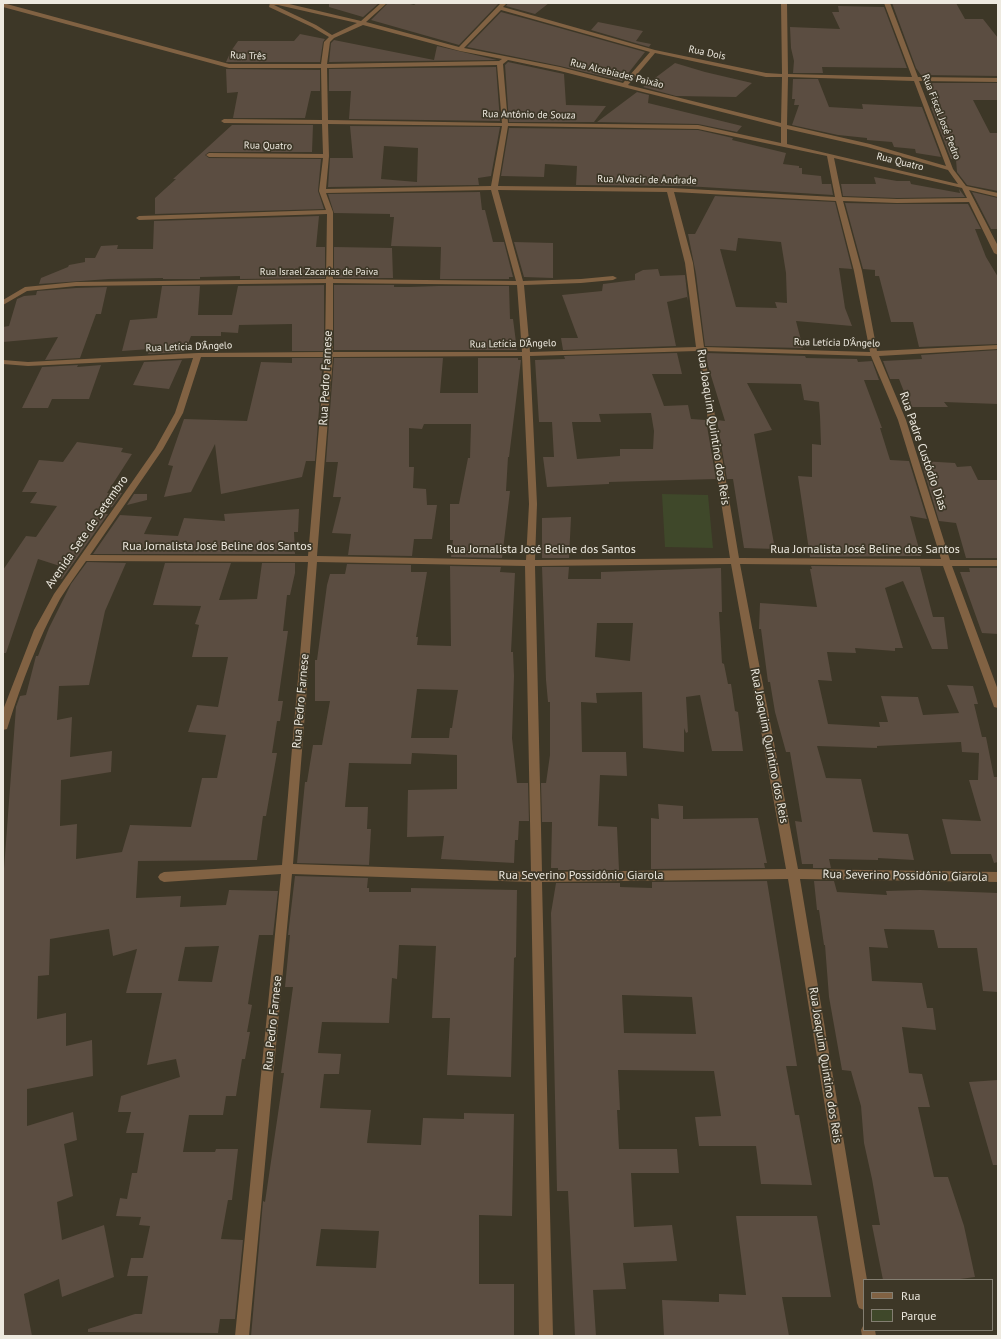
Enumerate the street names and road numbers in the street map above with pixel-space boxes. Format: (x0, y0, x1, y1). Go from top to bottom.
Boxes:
street label: Rua Dois (687, 43, 727, 63)
street label: Rua Três (230, 49, 266, 63)
street label: Rua Alcebíades Paixão (569, 57, 665, 91)
street label: Rua Fiscal José Pedro (919, 73, 963, 161)
street label: Rua Antônio de Souza (482, 108, 576, 122)
street label: Rua Quatro (244, 140, 292, 152)
street label: Rua Quatro (875, 150, 925, 174)
street label: Rua Alvacir de Andrade (597, 173, 697, 187)
street label: Rua Israel Zacarias de Paiva (260, 266, 378, 278)
street label: Rua Pedro Farnese (316, 330, 336, 426)
street label: Rua Letícia D'Ângelo (794, 336, 880, 350)
street label: Rua Letícia D'Ângelo (470, 337, 556, 351)
street label: Rua Letícia D'Ângelo (146, 339, 232, 355)
street label: Rua Joaquim Quintino dos Reis (694, 348, 732, 506)
street label: Rua Padre Custódio Dias (896, 390, 950, 512)
street label: Avenida Sete de Setembro (43, 473, 131, 591)
street label: Rua Jornalista José Beline dos Santos (122, 540, 312, 554)
street label: Rua Jornalista José Beline dos Santos (446, 543, 636, 557)
street label: Rua Jornalista José Beline dos Santos (770, 543, 960, 557)
street label: Rua Pedro Farnese (290, 653, 312, 749)
street label: Rua Joaquim Quintino dos Reis (747, 667, 791, 825)
street label: Rua Severino Possidônio Giarola (822, 867, 988, 885)
street label: Rua Severino Possidônio Giarola (499, 869, 663, 883)
street label: Rua Pedro Farnese (261, 975, 285, 1071)
street label: Rua Joaquim Quintino dos Reis (806, 986, 844, 1144)

